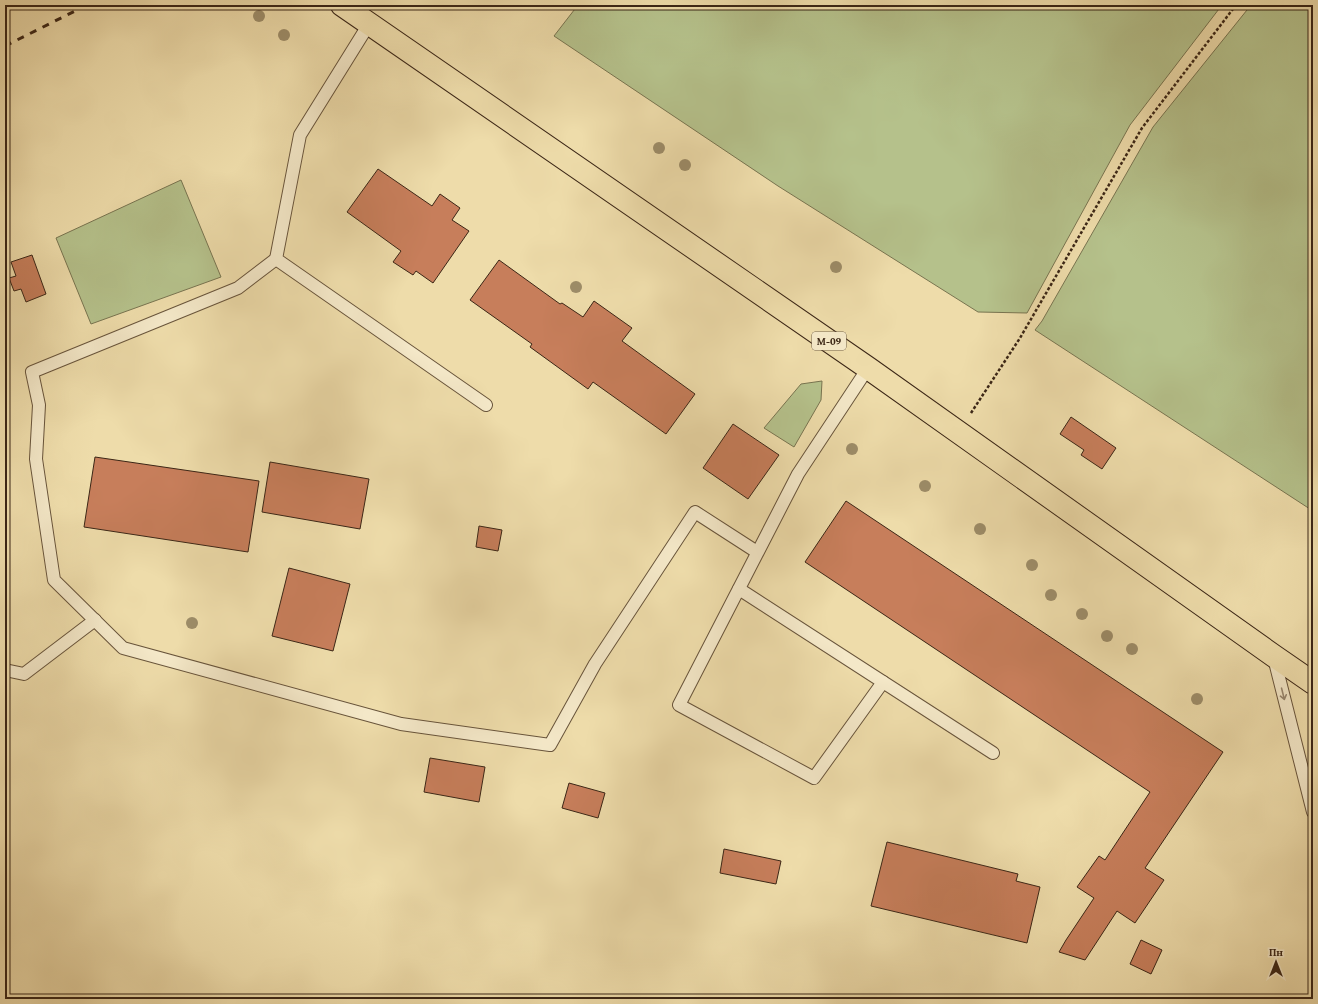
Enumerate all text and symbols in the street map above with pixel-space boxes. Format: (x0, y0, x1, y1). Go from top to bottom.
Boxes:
road number: М-09 (812, 332, 846, 350)
one-way arrow (1280, 687, 1288, 700)
north arrow (1256, 942, 1296, 982)
text: Пн (1269, 944, 1283, 960)

